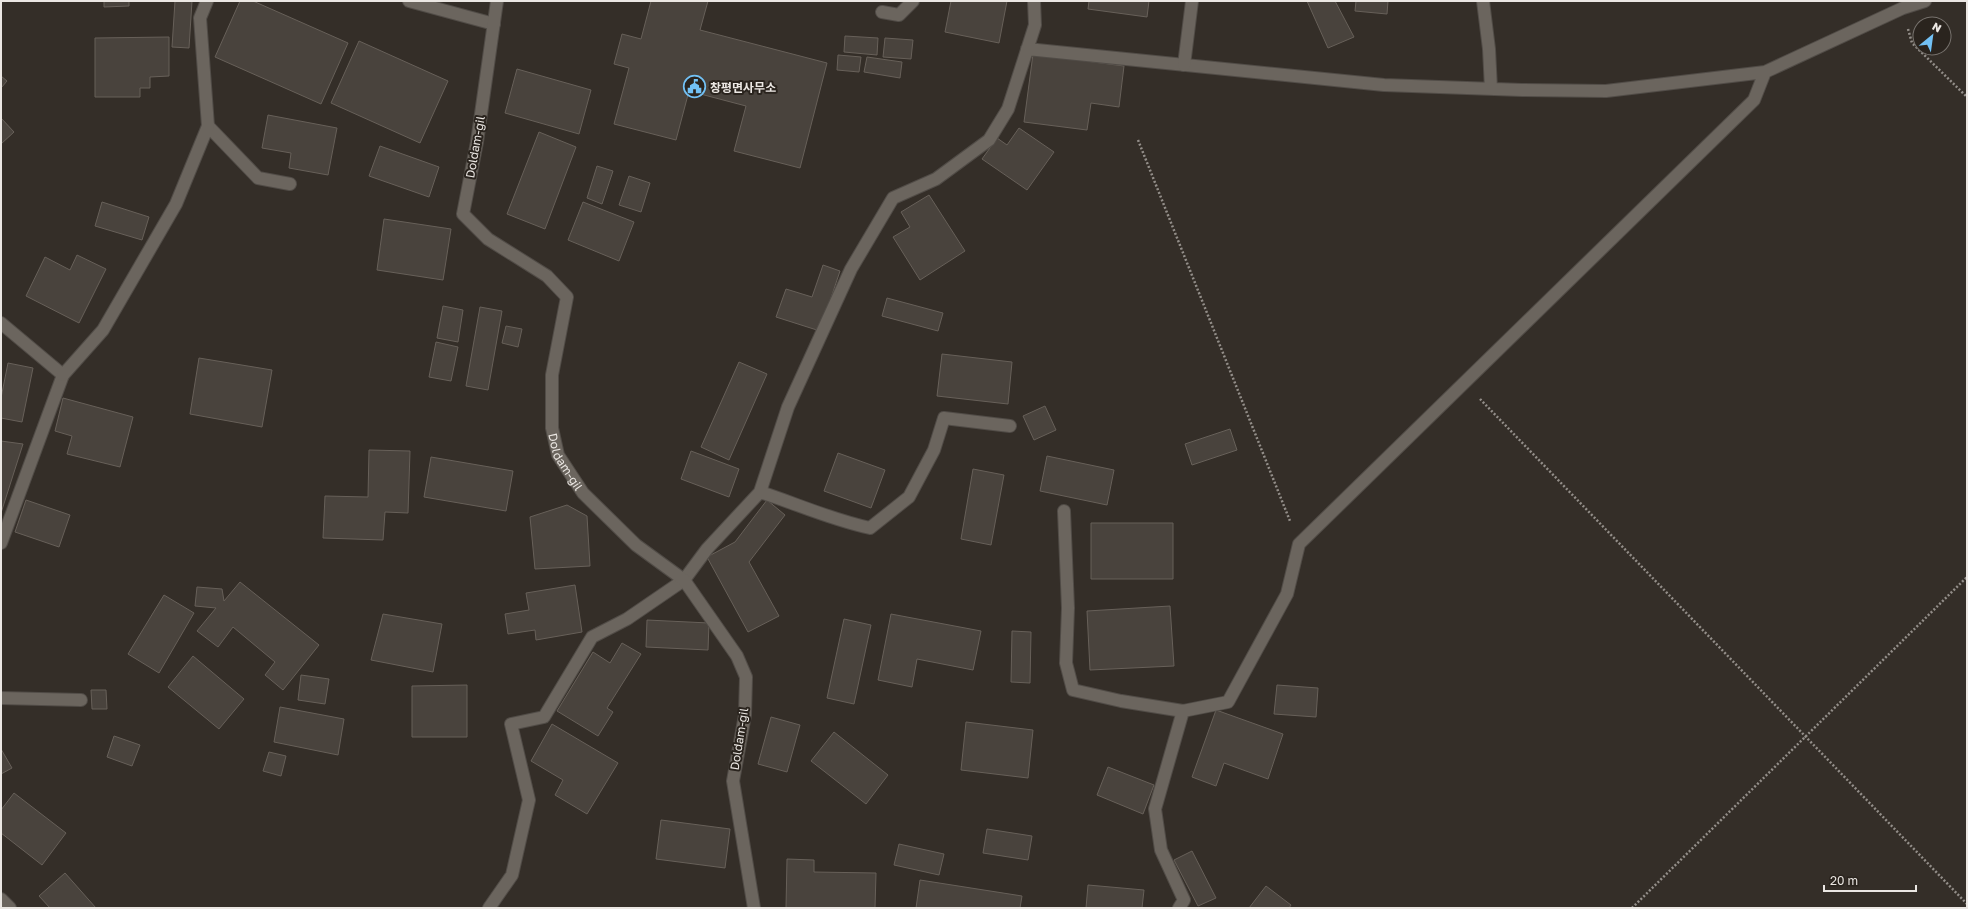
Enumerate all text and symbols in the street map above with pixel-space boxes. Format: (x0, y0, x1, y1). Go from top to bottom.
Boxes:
north arrow (1912, 16, 1952, 56)
text: N (1930, 19, 1944, 35)
public building icon: 창평면사무소 (681, 74, 707, 100)
place label: 창평면사무소 (710, 80, 776, 95)
street label: Doldam-gil (462, 114, 488, 179)
street label: Doldam-gil (546, 431, 587, 493)
street label: Doldam-gil (727, 707, 751, 771)
scale bar (1824, 867, 1916, 893)
text: 20 m (1830, 873, 1858, 888)

